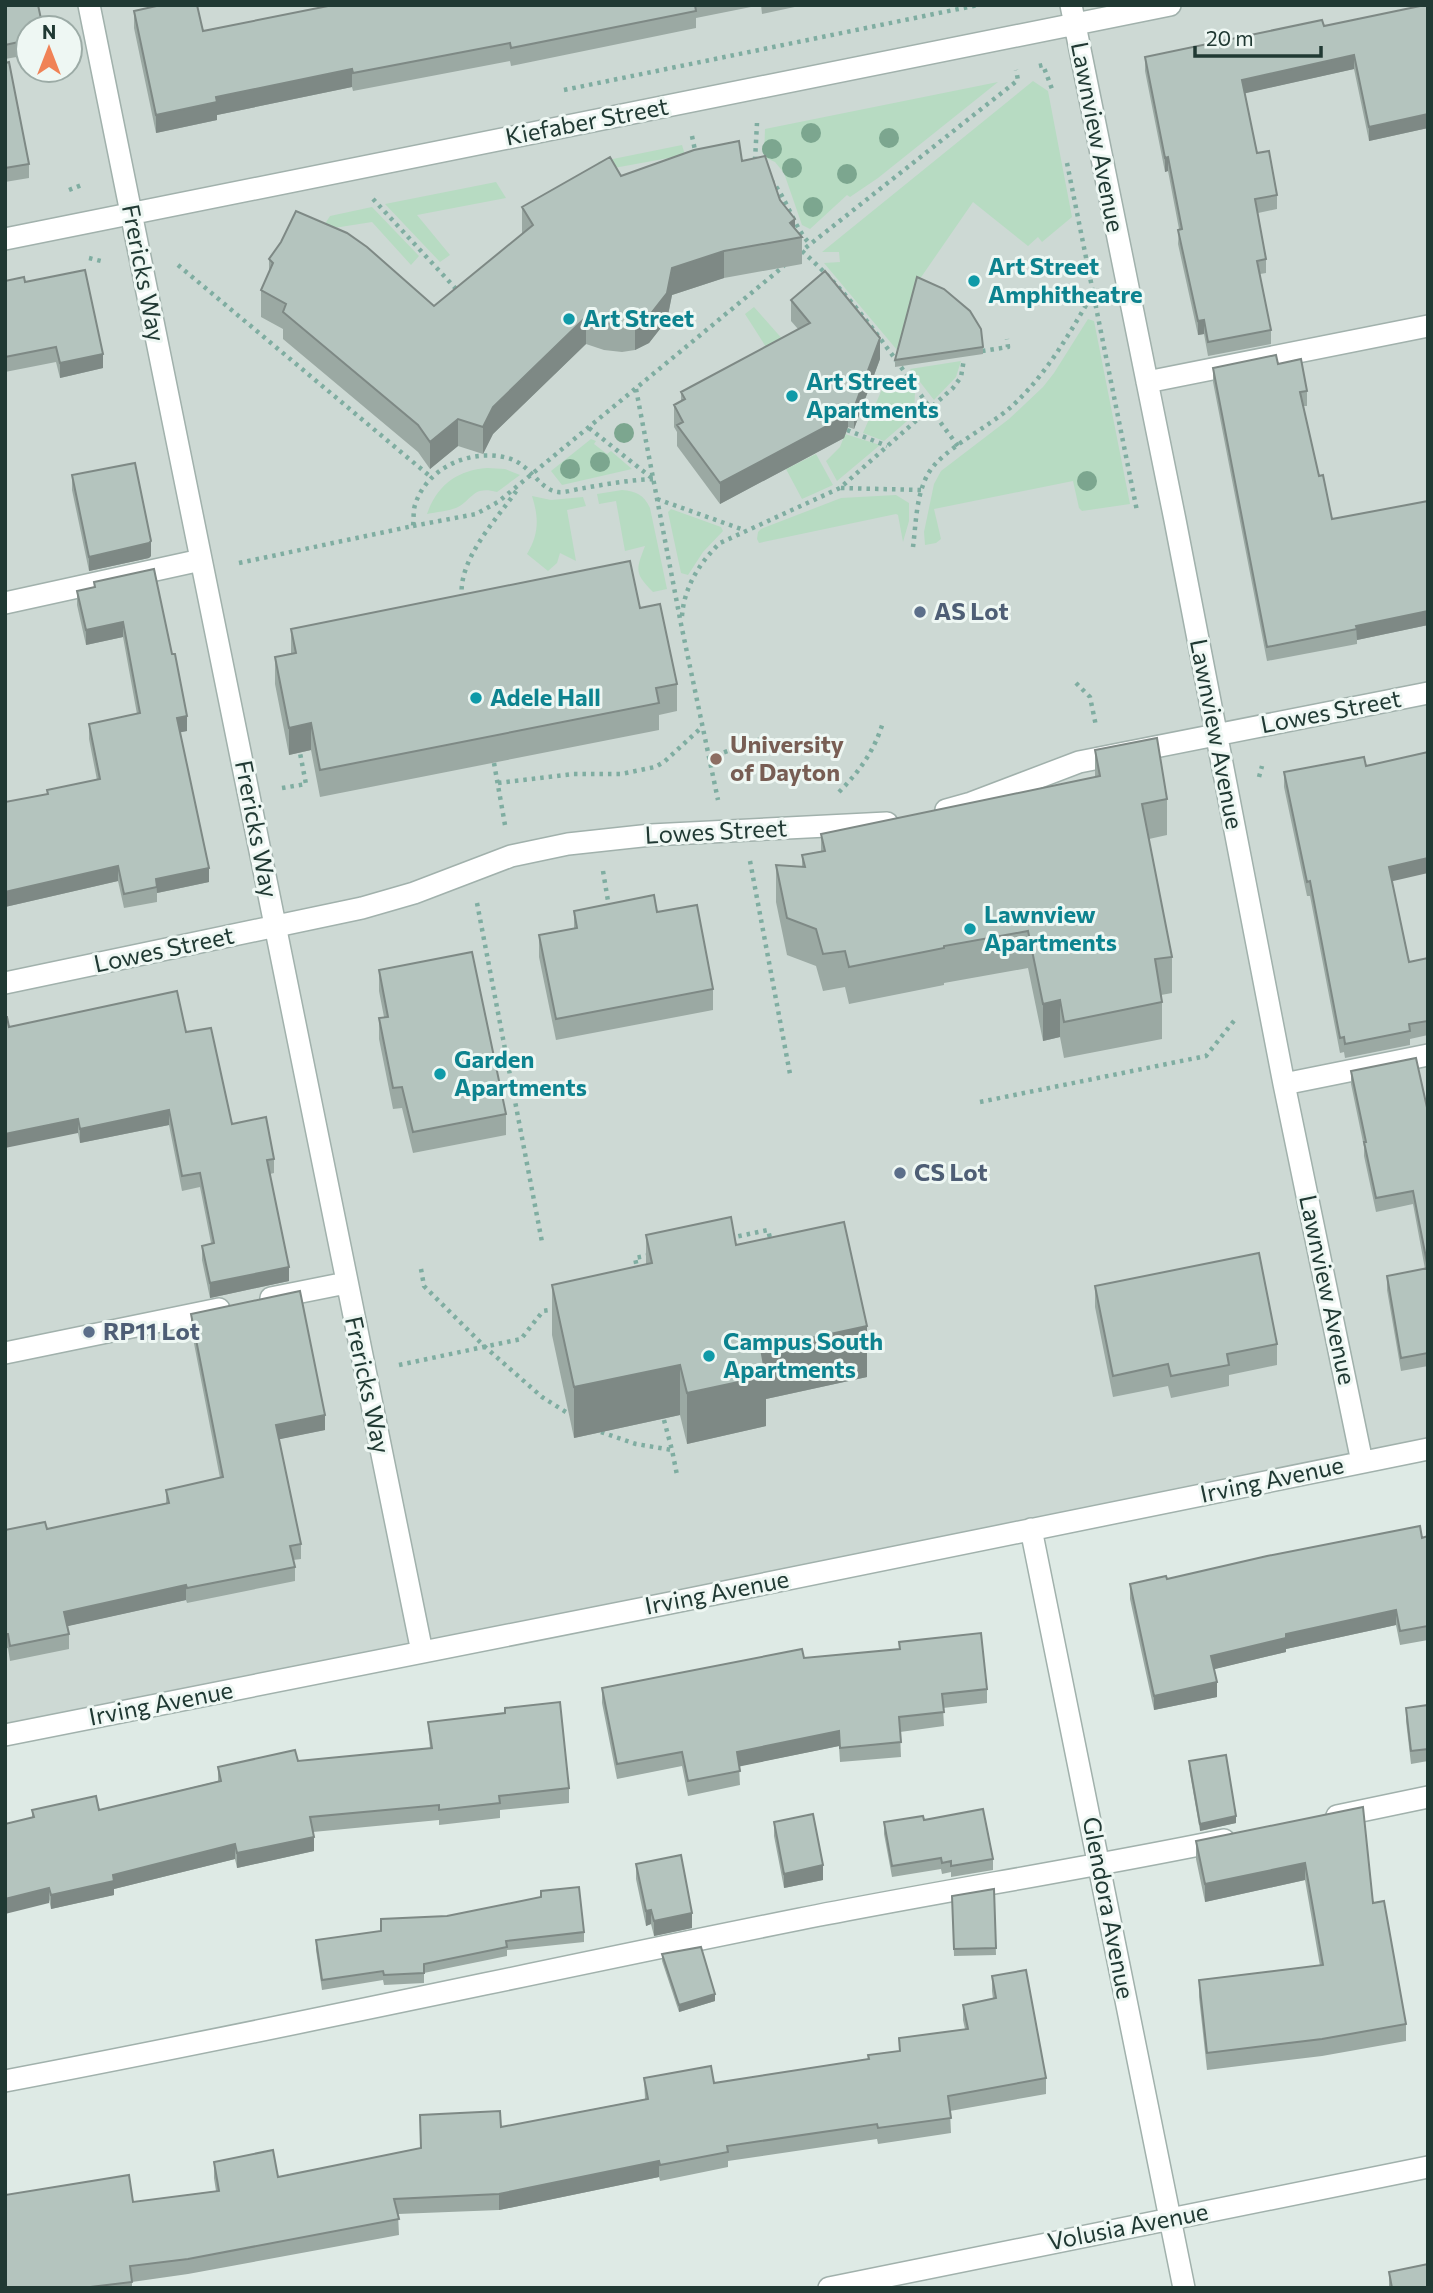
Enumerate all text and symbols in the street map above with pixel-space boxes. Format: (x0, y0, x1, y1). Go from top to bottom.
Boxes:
north arrow (14, 14, 84, 84)
scale bar (1195, 14, 1321, 58)
text: N (42, 20, 56, 43)
text: 20 m (1206, 25, 1254, 50)
street label: Lawnview Avenue (1066, 39, 1131, 234)
street label: Kiefaber Street (503, 90, 671, 151)
street label: Frericks Way (117, 202, 172, 344)
place label: Art Street Amphitheatre (988, 251, 1143, 308)
marker: Art Street Amphitheatre (966, 273, 982, 289)
place label: Art Street (583, 303, 694, 332)
marker: Art Street (561, 311, 577, 327)
place label: Art Street Apartments (806, 366, 939, 423)
marker: Art Street Apartments (784, 388, 800, 404)
place label: AS Lot (934, 596, 1009, 625)
marker: AS Lot (912, 604, 928, 620)
street label: Lawnview Avenue (1185, 636, 1250, 831)
place label: Adele Hall (490, 682, 601, 711)
street label: Lowes Street (1258, 683, 1404, 738)
marker: Adele Hall (468, 690, 484, 706)
place label: University of Dayton (730, 729, 844, 786)
marker: University of Dayton (708, 751, 724, 767)
street label: Frericks Way (230, 758, 285, 900)
street label: Lowes Street (644, 812, 788, 849)
place label: Lawnview Apartments (984, 899, 1117, 956)
street label: Lowes Street (91, 920, 237, 978)
marker: Lawnview Apartments (962, 921, 978, 937)
place label: Garden Apartments (454, 1044, 587, 1101)
marker: Garden Apartments (432, 1066, 448, 1082)
place label: CS Lot (914, 1157, 988, 1186)
marker: CS Lot (892, 1165, 908, 1181)
street label: Lawnview Avenue (1294, 1192, 1363, 1387)
street label: Frericks Way (340, 1314, 397, 1456)
place label: RP11 Lot (103, 1316, 200, 1345)
marker: RP11 Lot (81, 1324, 97, 1340)
place label: Campus South Apartments (723, 1326, 883, 1383)
marker: Campus South Apartments (701, 1348, 717, 1364)
street label: Irving Avenue (1197, 1449, 1346, 1508)
street label: Irving Avenue (642, 1563, 791, 1620)
street label: Irving Avenue (86, 1674, 235, 1731)
street label: Glendora Avenue (1078, 1814, 1141, 2001)
street label: Volusia Avenue (1045, 2196, 1210, 2255)

